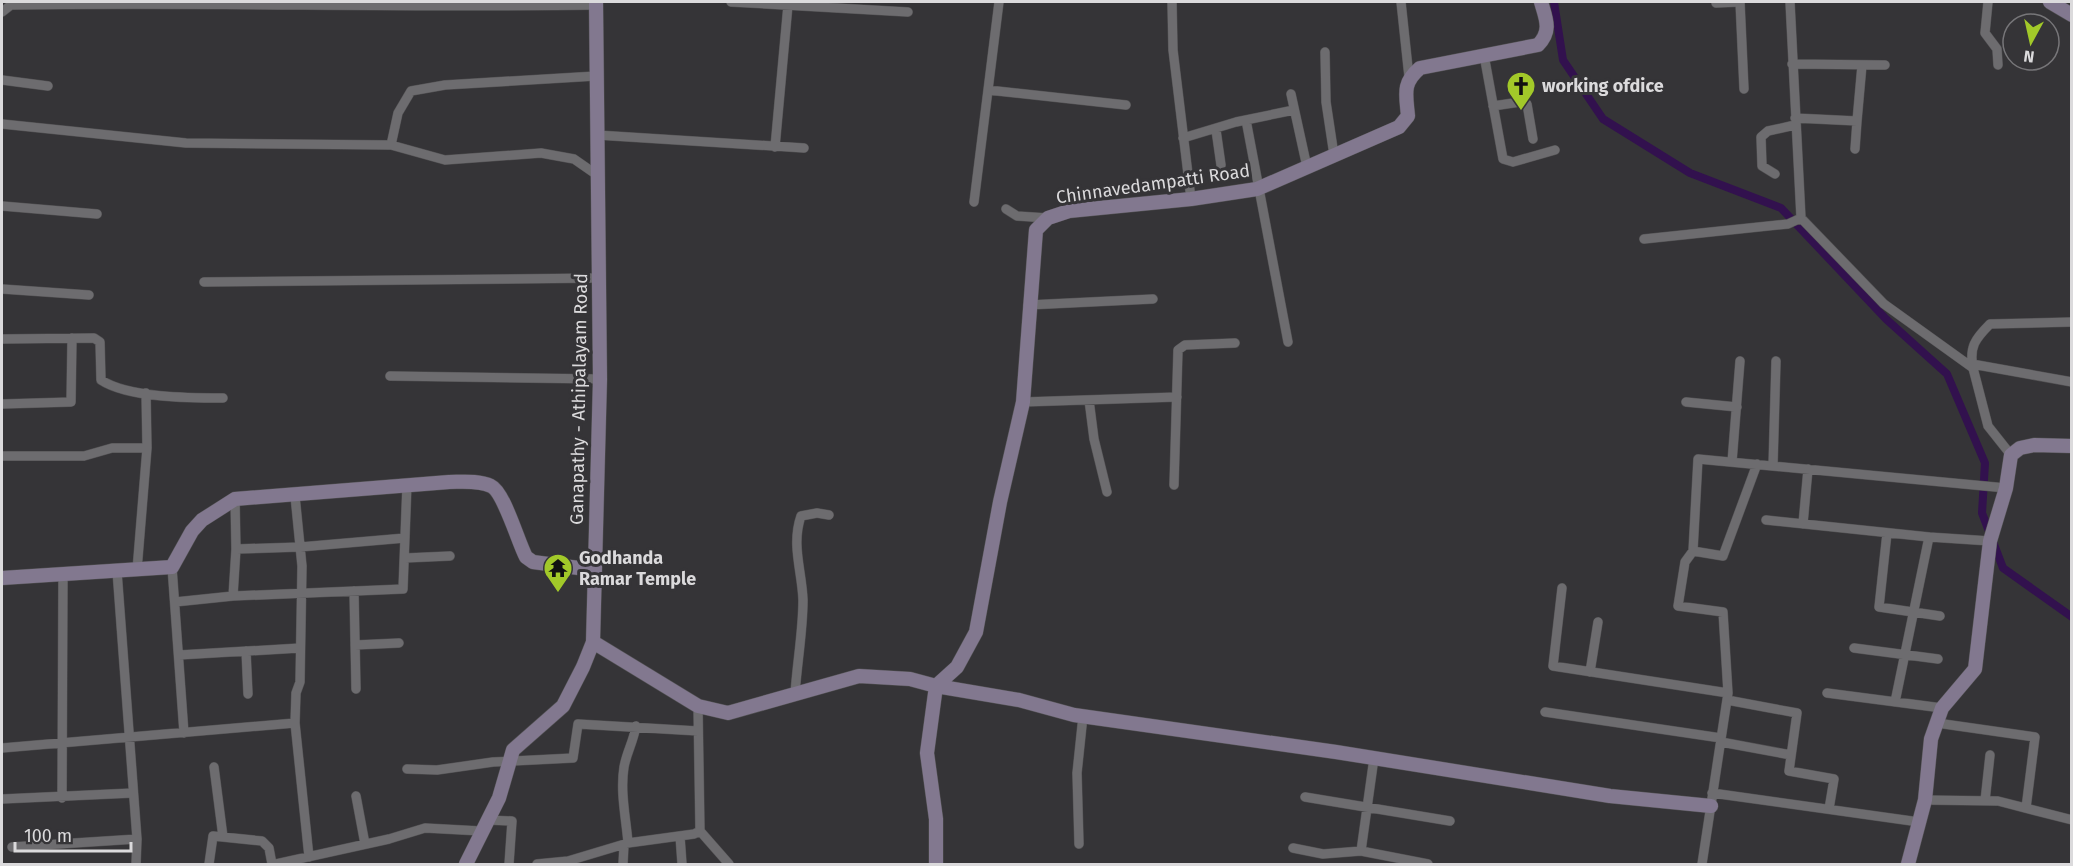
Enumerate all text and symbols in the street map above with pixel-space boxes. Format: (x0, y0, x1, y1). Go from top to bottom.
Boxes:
north arrow (2001, 12, 2061, 72)
text: N (2022, 46, 2036, 67)
church icon: working ofdice (1505, 70, 1537, 112)
place label: working ofdice (1542, 75, 1664, 97)
street label: Chinnavedampatti Road (1055, 160, 1251, 208)
street label: Ganapathy - Athipalayam Road (566, 273, 592, 525)
place label: Godhanda Ramar Temple (579, 547, 696, 590)
temple icon: Godhanda Ramar Temple (542, 552, 574, 594)
scale bar (15, 815, 130, 853)
text: 100 m (24, 825, 72, 847)

